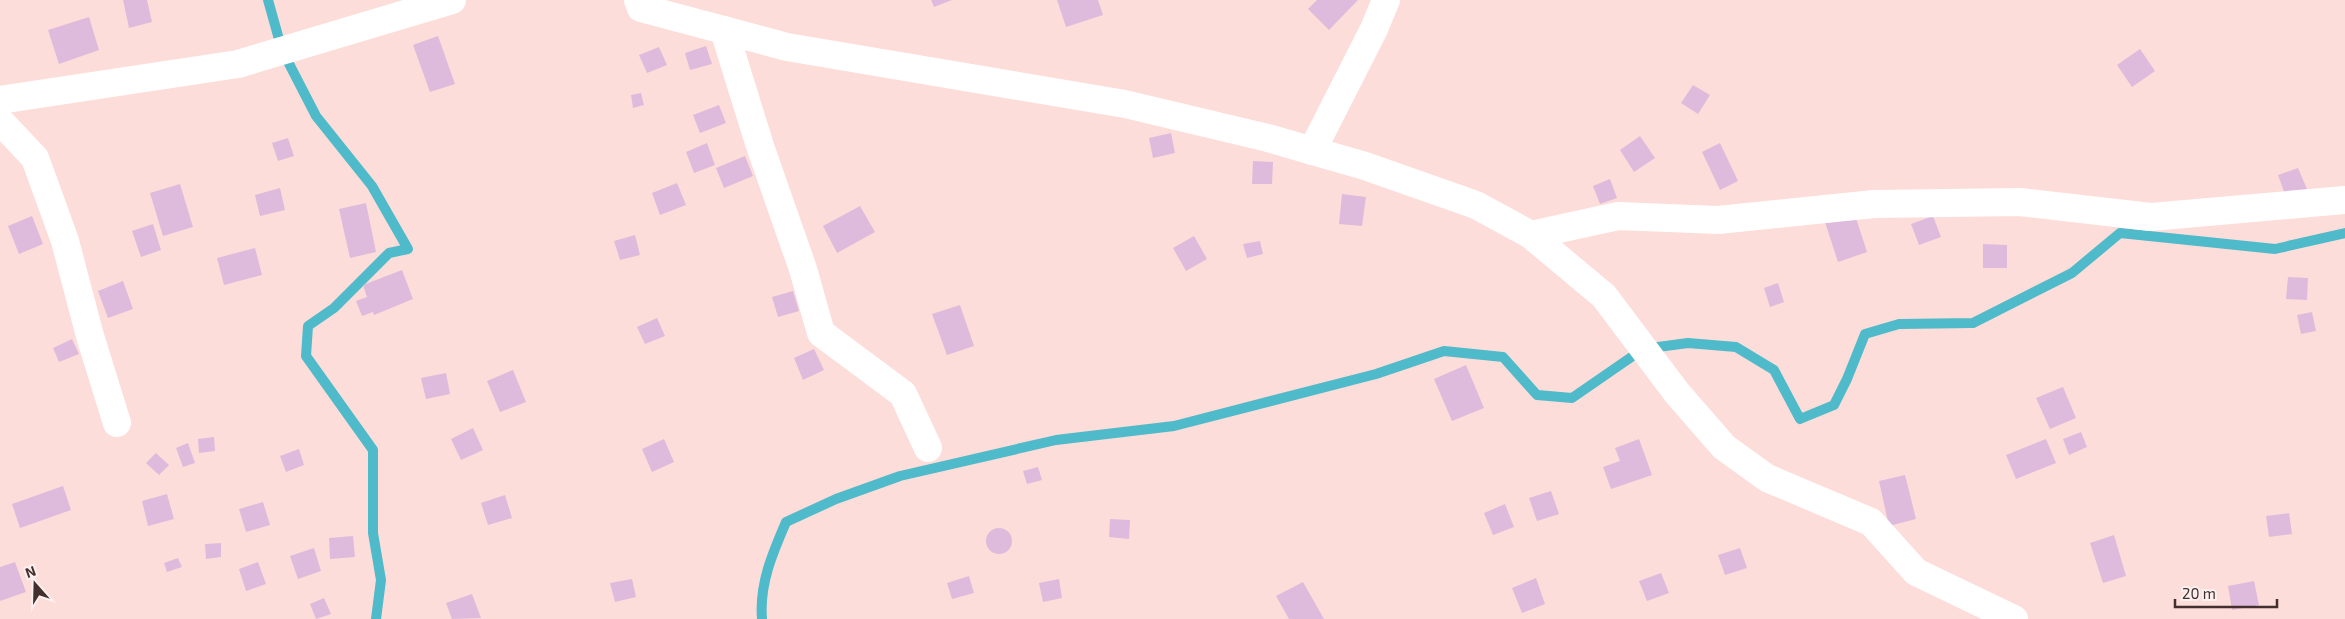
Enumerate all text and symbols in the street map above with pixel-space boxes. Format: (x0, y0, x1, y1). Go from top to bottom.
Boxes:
north arrow (10, 559, 60, 609)
text: N (23, 562, 38, 581)
scale bar (2175, 576, 2278, 608)
text: 20 m (2182, 584, 2216, 602)

